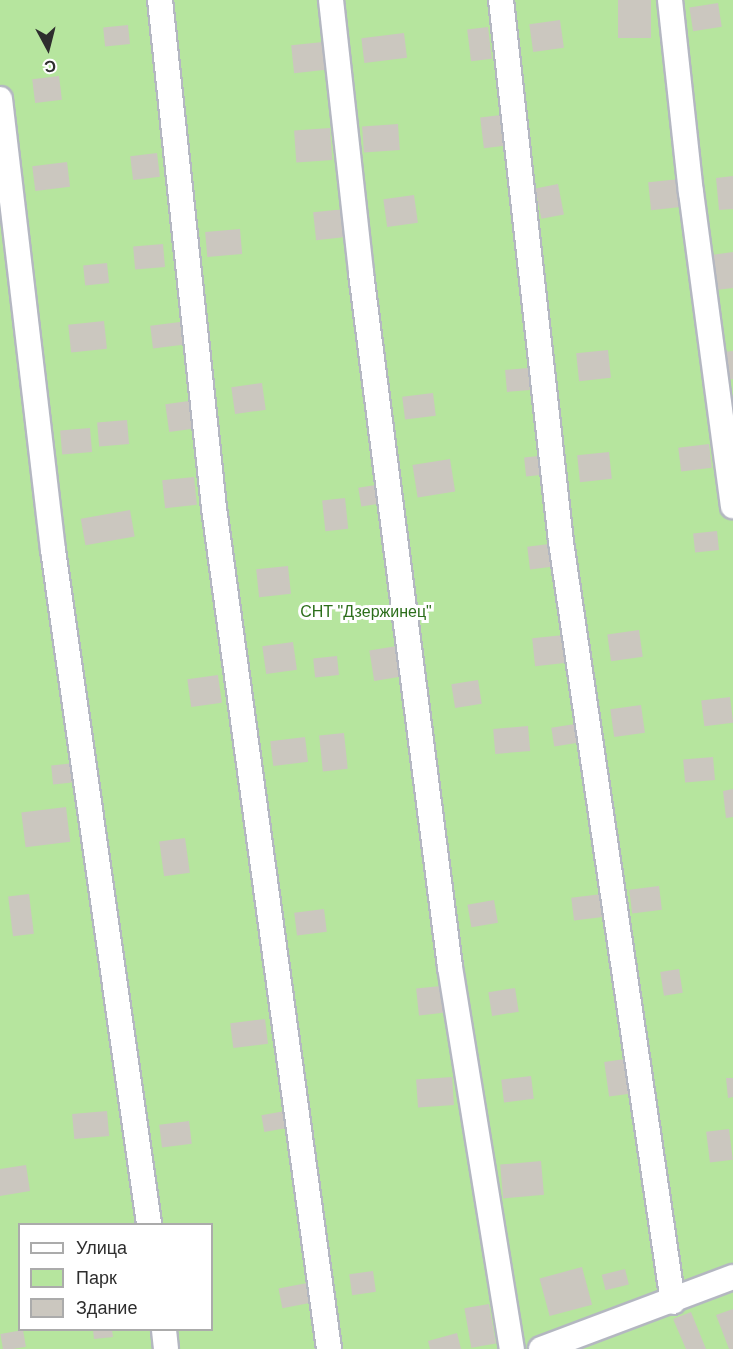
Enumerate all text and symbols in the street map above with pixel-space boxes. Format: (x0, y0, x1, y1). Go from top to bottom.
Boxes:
north arrow (18, 18, 78, 78)
text: С (43, 57, 57, 76)
park label: СНТ "Дзержинец" (300, 602, 432, 622)
legend (18, 1223, 213, 1331)
text: Улица (76, 1238, 127, 1258)
text: Парк (76, 1268, 117, 1288)
text: Здание (76, 1298, 137, 1318)

